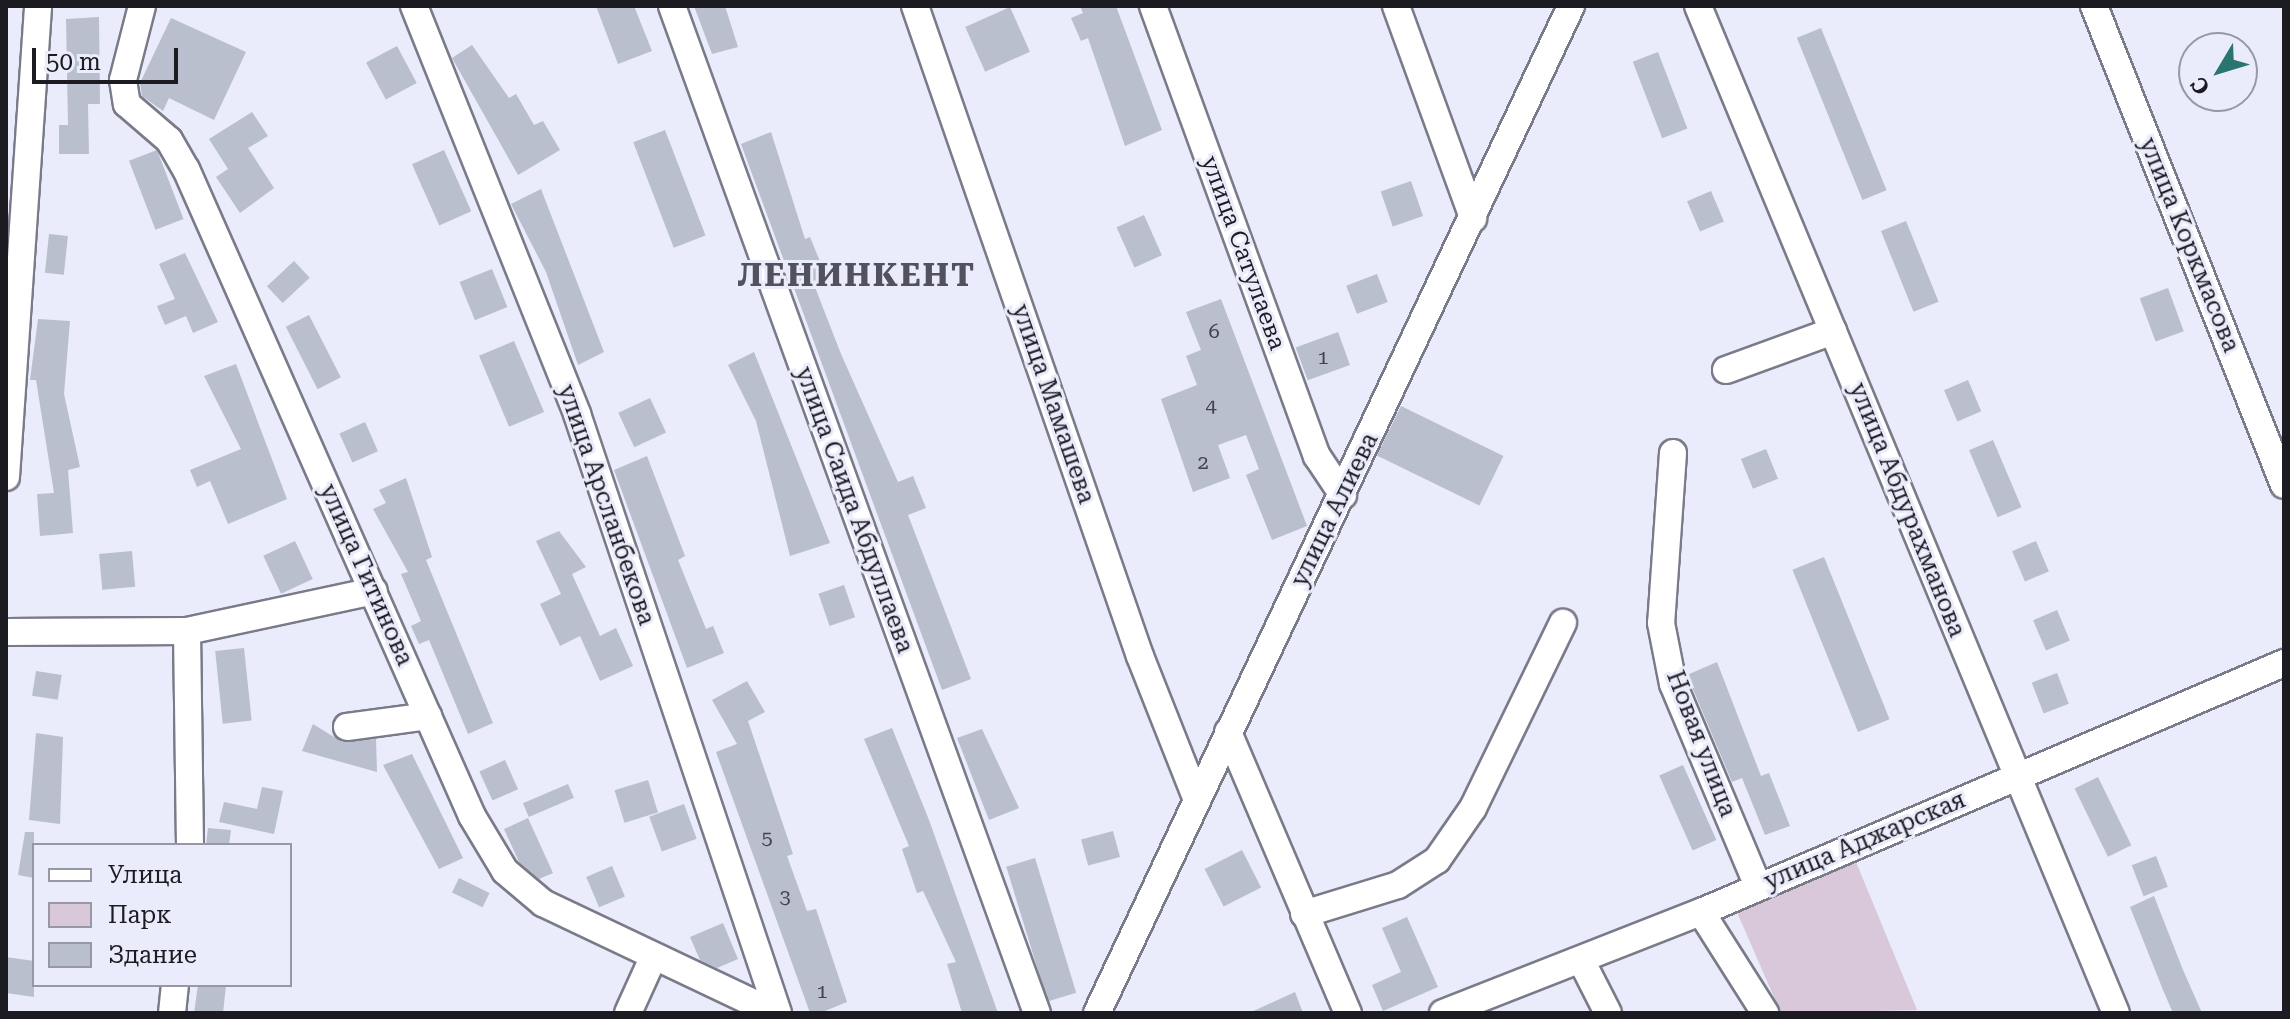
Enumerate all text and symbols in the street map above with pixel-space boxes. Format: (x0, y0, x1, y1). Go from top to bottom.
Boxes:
scale bar (36, 32, 182, 82)
north arrow (2178, 32, 2258, 112)
text: 50 m (46, 48, 101, 76)
text: С (2186, 72, 2215, 100)
street label: улица Коркмасова (2133, 133, 2245, 357)
street label: улица Сатулаева (1195, 152, 1291, 354)
district label: ЛЕНИНКЕНТ (738, 256, 976, 294)
street label: улица Мамашева (1005, 300, 1101, 508)
house number: 6 (1208, 319, 1220, 343)
house number: 1 (1317, 345, 1329, 369)
street label: улица Саида Абдуллаева (789, 363, 919, 657)
street label: улица Абдурахманова (1843, 379, 1971, 641)
street label: улица Арсланбекова (551, 381, 661, 629)
house number: 4 (1205, 393, 1217, 417)
street label: улица Алиева (1285, 428, 1385, 592)
house number: 2 (1197, 450, 1209, 474)
street label: улица Гитинова (313, 480, 419, 670)
street label: Новая улица (1660, 667, 1742, 821)
street label: улица Аджарская (1760, 786, 1970, 896)
house number: 5 (761, 825, 773, 849)
legend (32, 843, 292, 987)
text: Улица (108, 861, 182, 889)
house number: 3 (779, 884, 791, 908)
text: Парк (108, 901, 171, 929)
text: Здание (108, 941, 197, 969)
house number: 1 (816, 979, 828, 1003)

